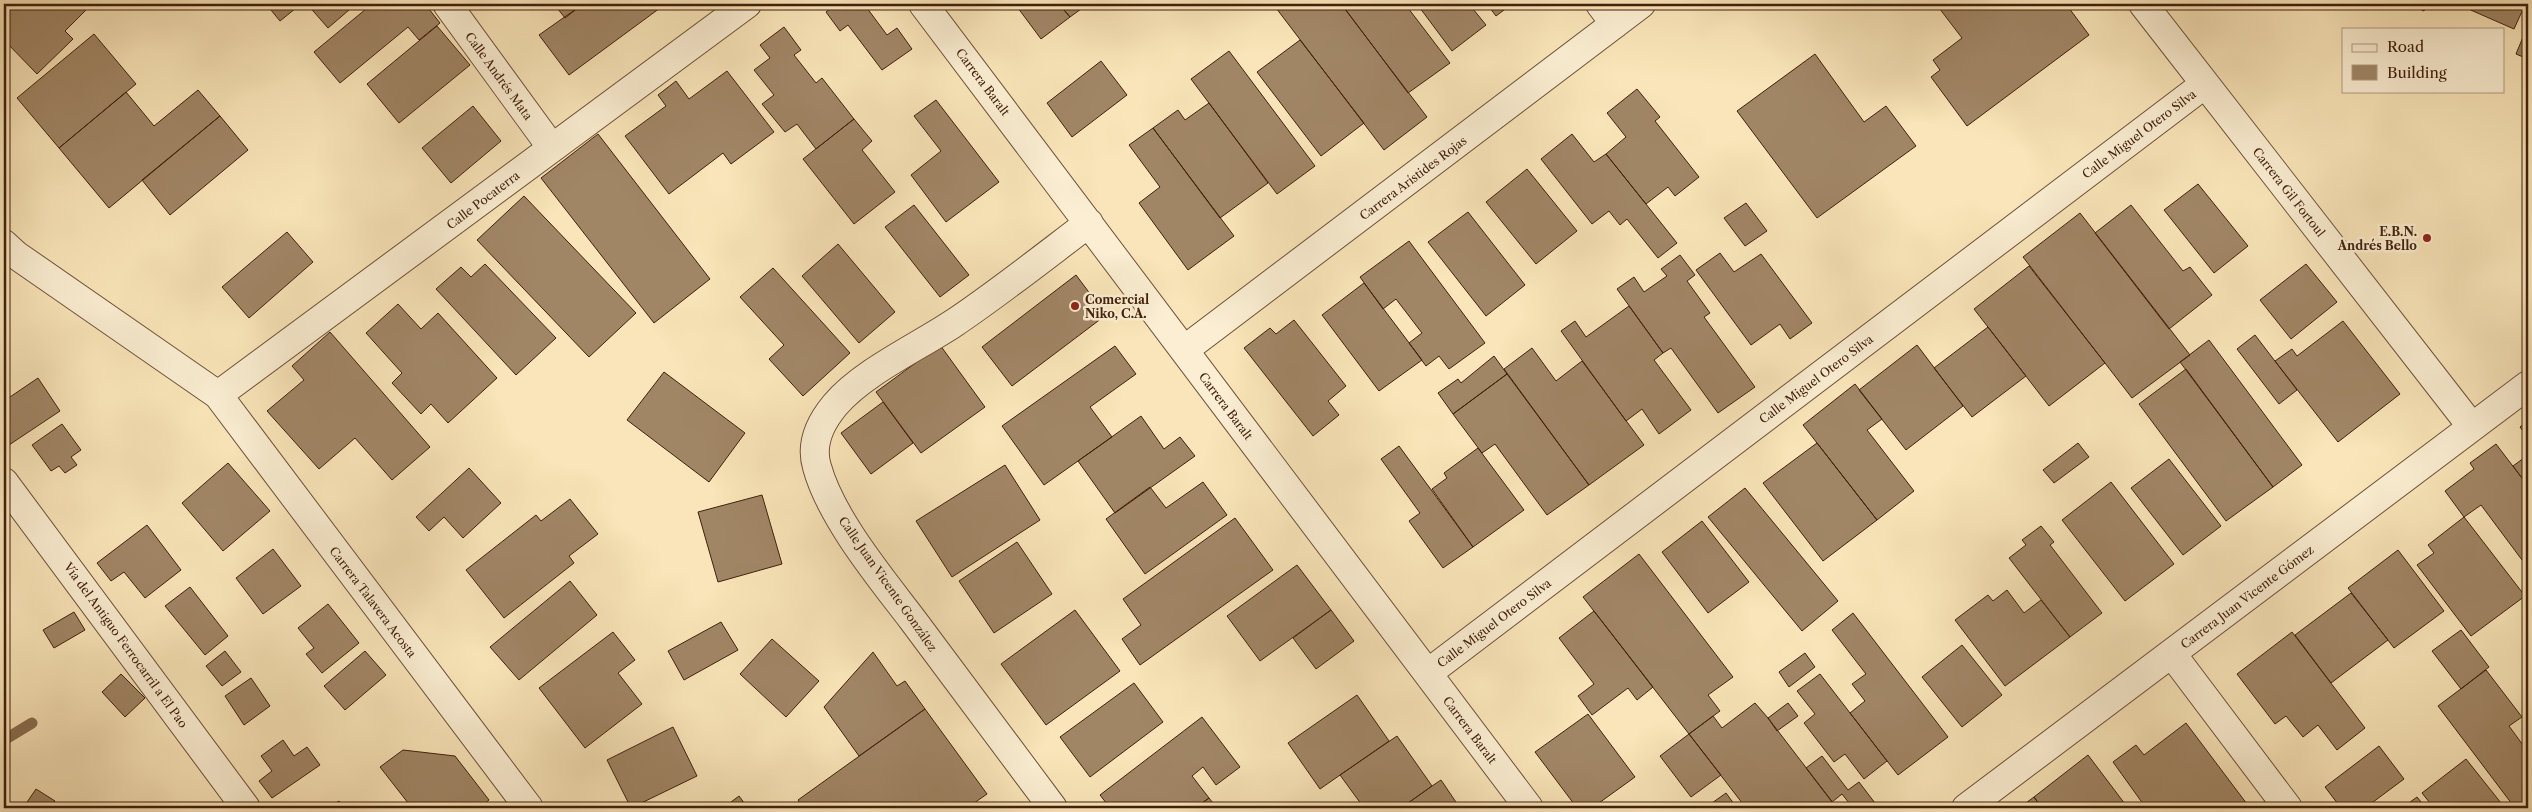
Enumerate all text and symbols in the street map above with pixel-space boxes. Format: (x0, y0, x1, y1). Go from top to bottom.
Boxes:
legend (2342, 28, 2504, 92)
street label: Calle Andrés Mata (462, 29, 536, 123)
text: Road (2387, 37, 2424, 56)
street label: Carrera Baralt (953, 45, 1014, 119)
text: Building (2387, 63, 2447, 82)
street label: Calle Miguel Otero Silva (2079, 86, 2199, 182)
street label: Carrera Arístides Rojas (1356, 133, 1470, 223)
street label: Carrera Gil Fortoul (2250, 144, 2329, 240)
street label: Calle Pocaterra (444, 167, 523, 232)
place label: E.B.N. Andrés Bello (2337, 224, 2417, 253)
marker: E.B.N. Andrés Bello (2421, 232, 2433, 244)
place label: Comercial Niko, C.A. (1085, 292, 1149, 321)
marker: Comercial Niko, C.A. (1069, 300, 1081, 312)
street label: Calle Miguel Otero Silva (1756, 331, 1876, 427)
street label: Carrera Baralt (1196, 369, 1257, 443)
street label: Calle Juan Vicente González (836, 514, 940, 654)
street label: Carrera Juan Vicente Gómez (2177, 542, 2317, 652)
street label: Carrera Talavera Acosta (326, 544, 420, 661)
street label: Vía del Antiguo Ferrocarril a El Pao (60, 559, 191, 731)
street label: Calle Miguel Otero Silva (1434, 575, 1554, 671)
street label: Carrera Baralt (1440, 693, 1501, 767)

